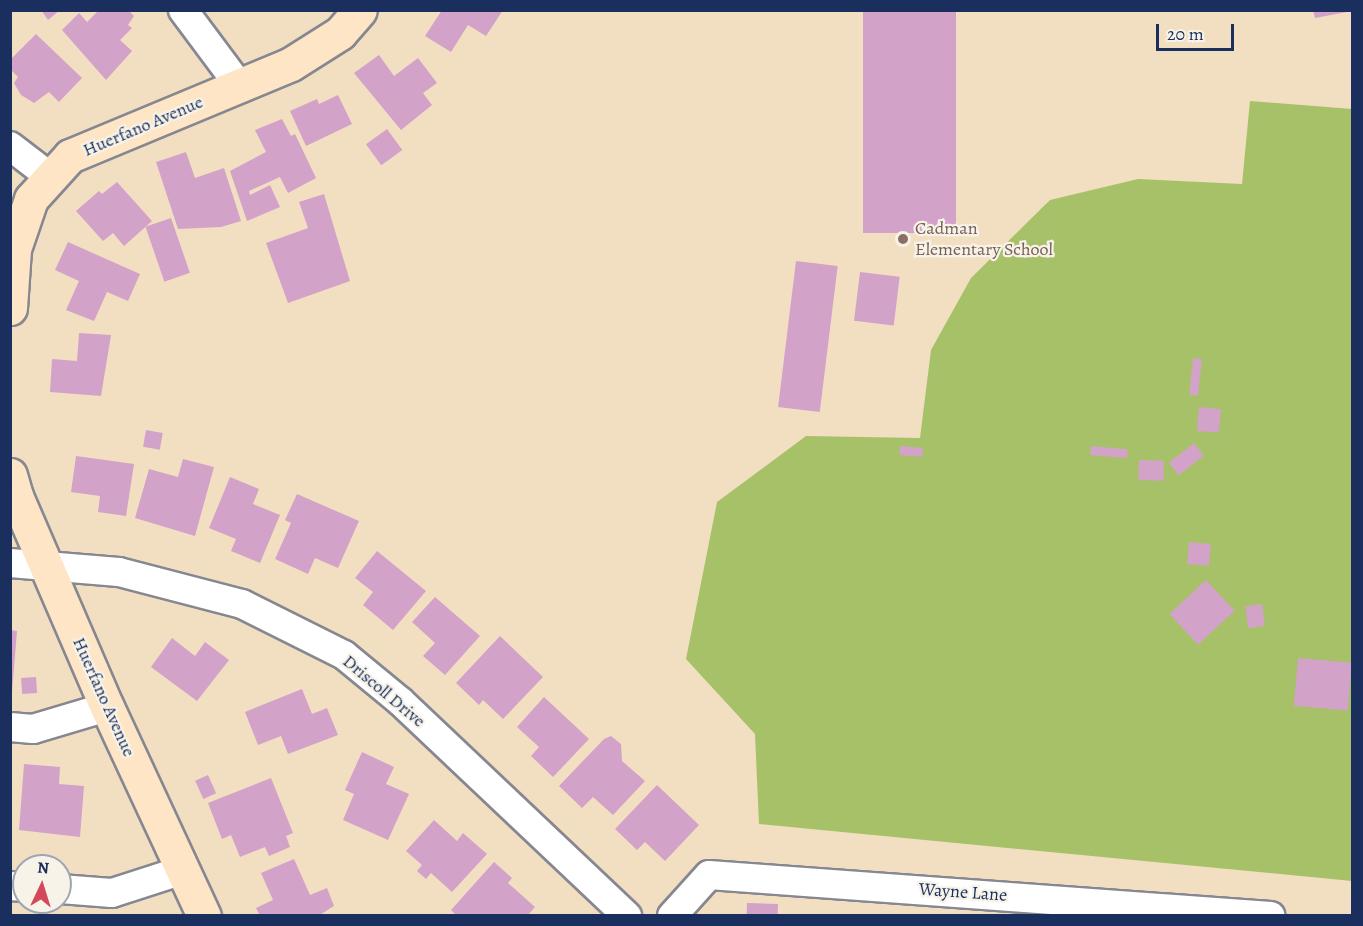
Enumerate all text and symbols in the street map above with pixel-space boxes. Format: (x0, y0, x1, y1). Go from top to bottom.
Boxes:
scale bar (1159, 12, 1237, 50)
text: 20 m (1167, 22, 1204, 46)
street label: Huerfano Avenue (80, 91, 206, 161)
place label: Cadman Elementary School (915, 218, 1053, 260)
marker: Cadman Elementary School (896, 232, 910, 246)
street label: Huerfano Avenue (68, 634, 140, 760)
street label: Driscoll Drive (338, 650, 430, 732)
north arrow (12, 854, 72, 914)
text: N (37, 857, 50, 879)
street label: Wayne Lane (918, 878, 1008, 906)

